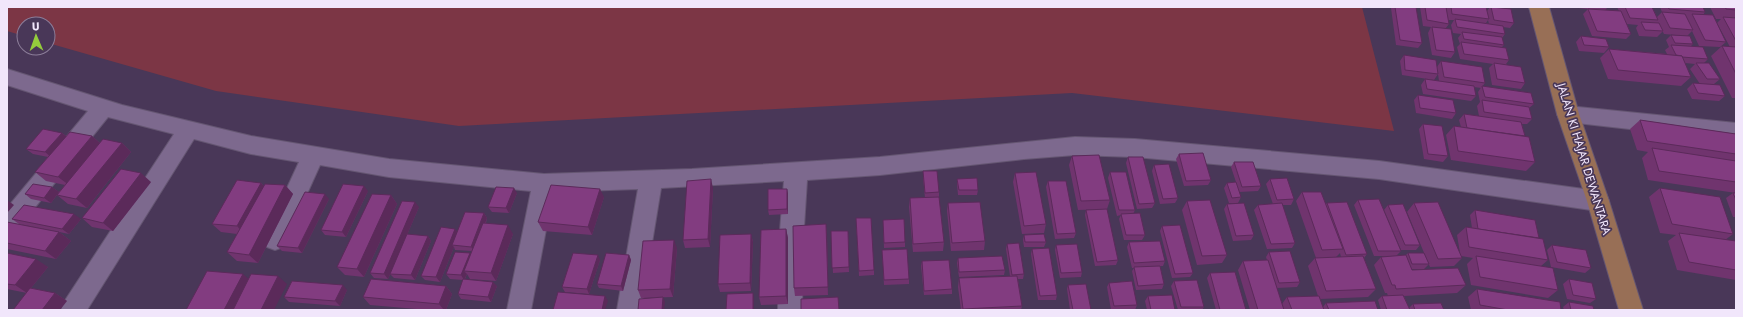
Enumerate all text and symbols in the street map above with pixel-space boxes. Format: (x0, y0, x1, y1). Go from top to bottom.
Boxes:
north arrow (16, 16, 56, 56)
text: U (32, 18, 40, 34)
street label: JALAN KI HAJAR DEWANTARA (1552, 79, 1616, 237)

